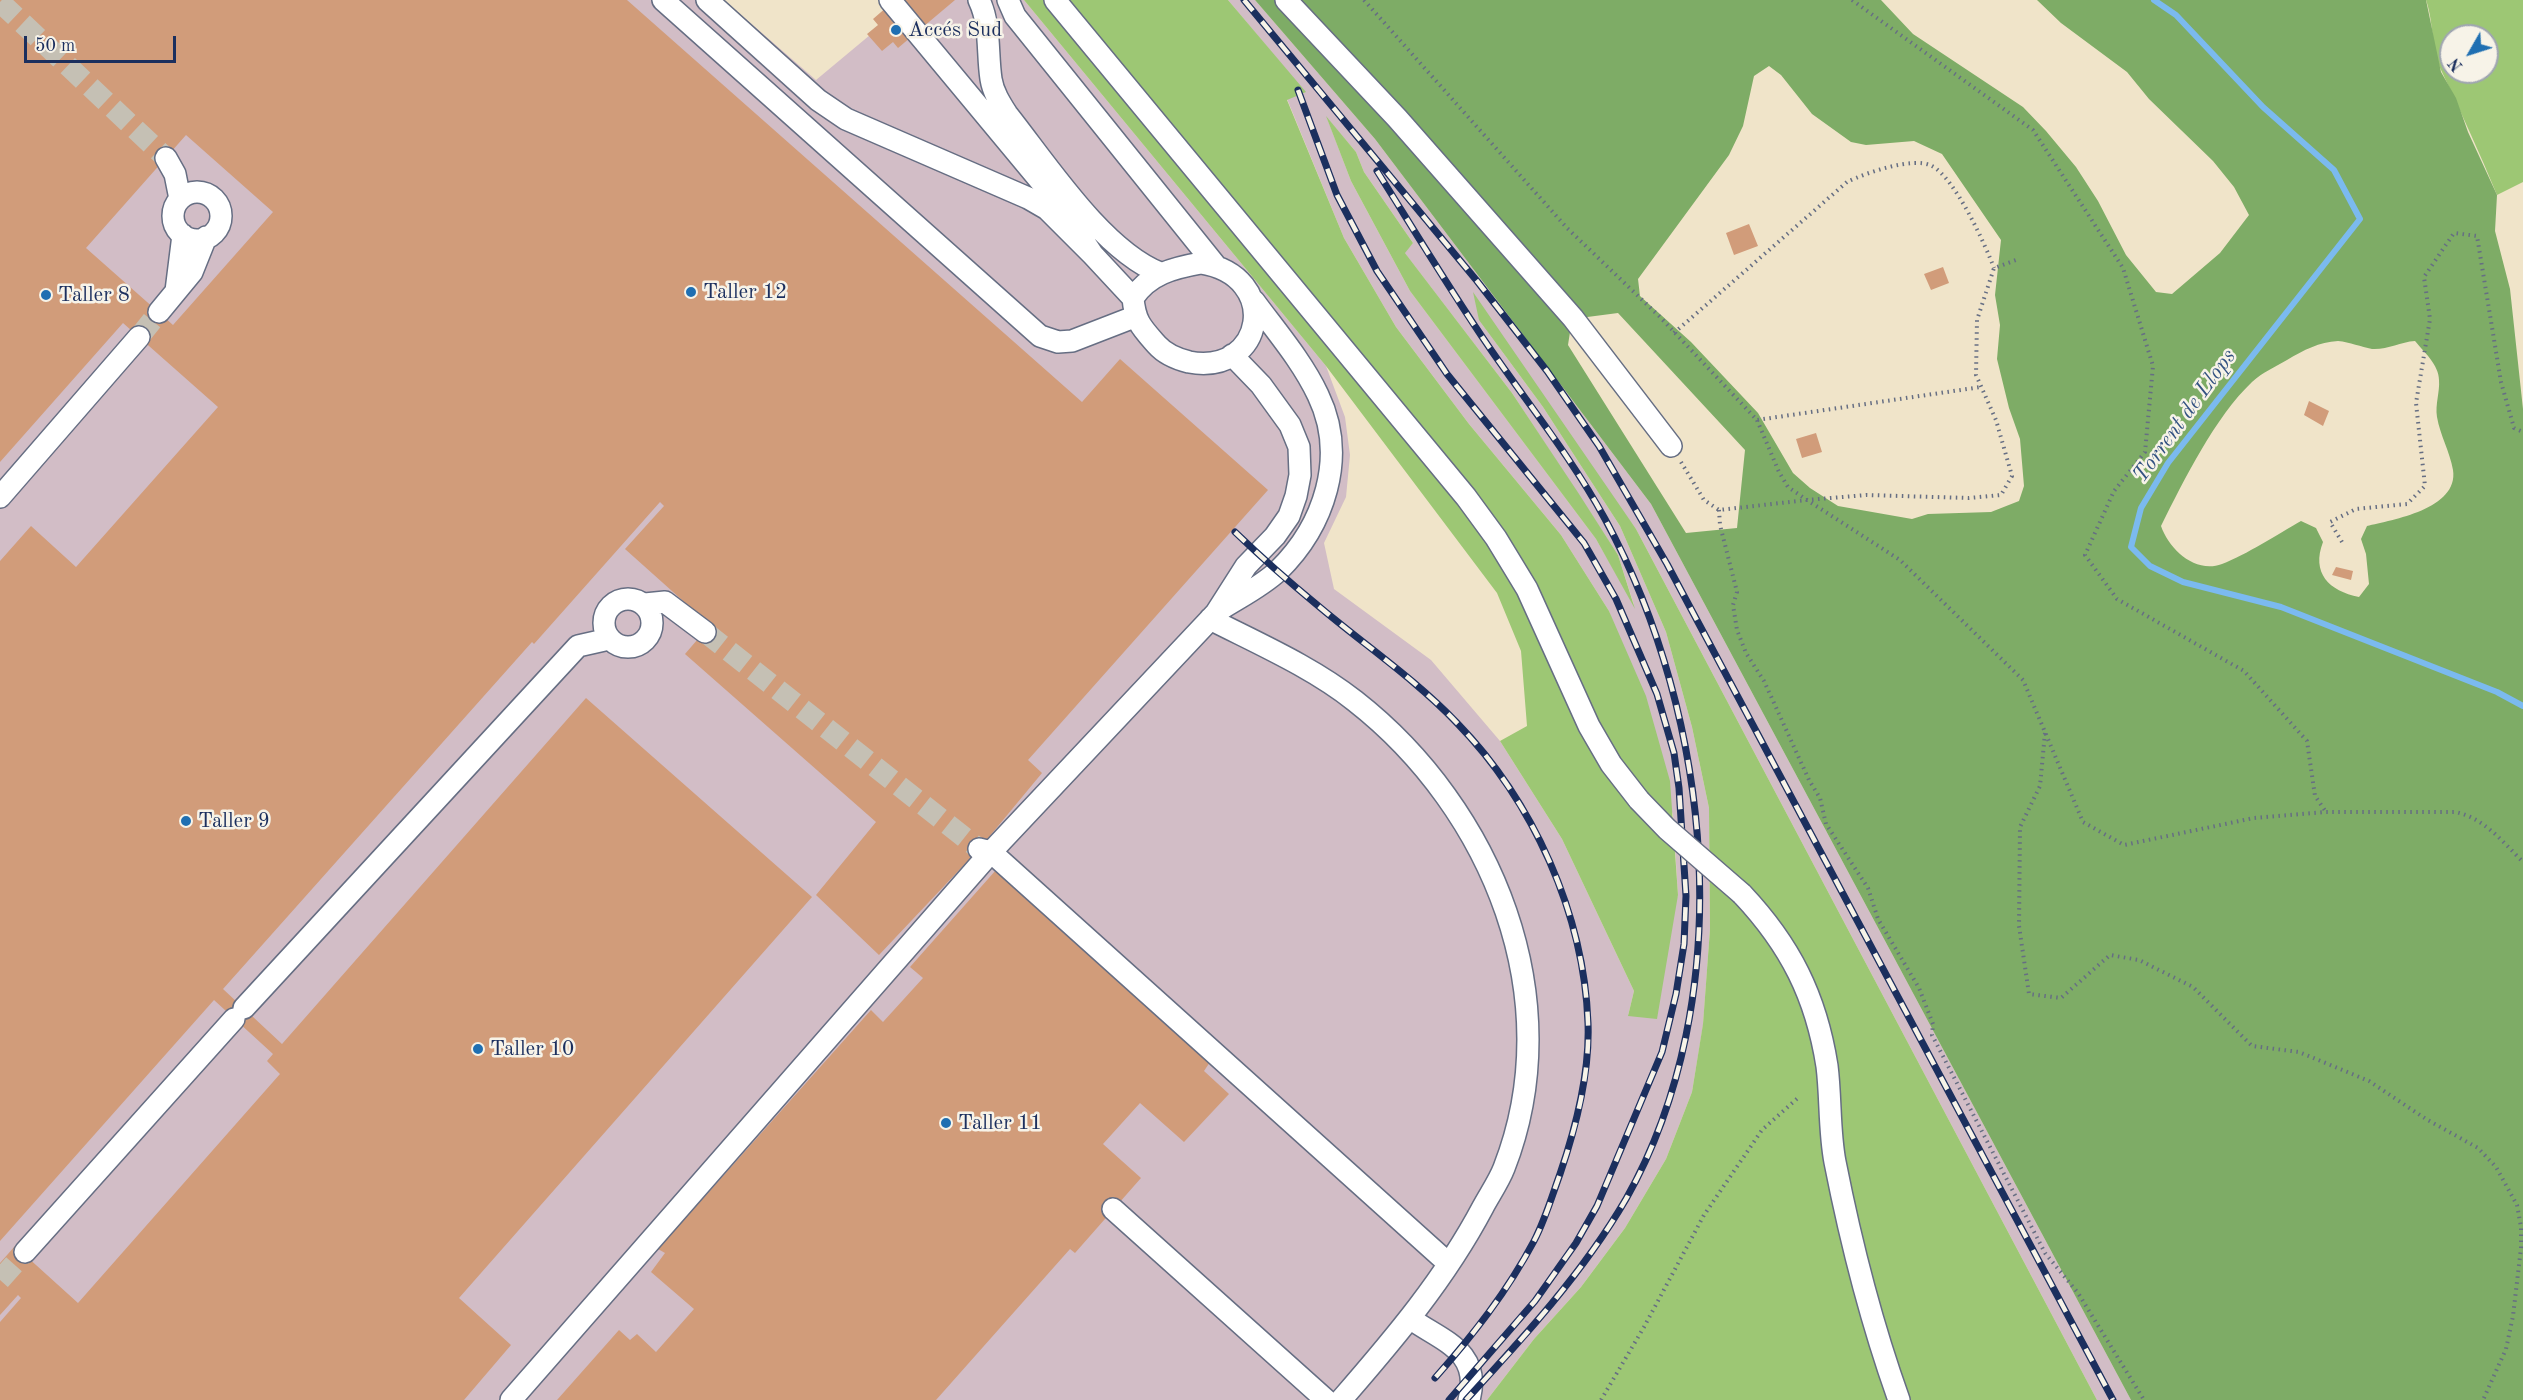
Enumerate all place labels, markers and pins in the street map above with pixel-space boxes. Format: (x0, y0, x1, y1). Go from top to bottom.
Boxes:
place label: Accés Sud (908, 17, 1002, 43)
marker: Accés Sud (889, 23, 903, 37)
place label: Taller 12 (703, 279, 787, 305)
place label: Taller 8 (58, 282, 130, 308)
marker: Taller 12 (684, 285, 698, 299)
marker: Taller 8 (39, 288, 53, 302)
place label: Taller 9 (198, 808, 270, 834)
marker: Taller 9 (179, 814, 193, 828)
place label: Taller 10 (490, 1036, 574, 1062)
marker: Taller 10 (471, 1042, 485, 1056)
place label: Taller 11 (958, 1110, 1042, 1136)
marker: Taller 11 (939, 1116, 953, 1130)

